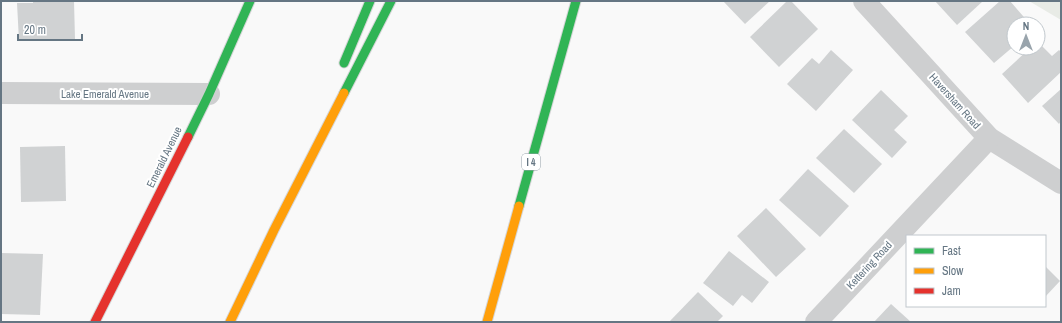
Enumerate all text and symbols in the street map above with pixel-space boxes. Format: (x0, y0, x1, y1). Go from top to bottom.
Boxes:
scale bar (18, 16, 82, 42)
north arrow (1006, 16, 1046, 56)
text: N (1023, 19, 1029, 33)
text: 20 m (24, 22, 46, 38)
street label: Haversham Road (926, 70, 984, 132)
street label: Lake Emerald Avenue (61, 87, 149, 101)
street label: Emerald Avenue (143, 124, 185, 190)
road number: I 4 (522, 154, 540, 170)
legend (906, 235, 1046, 307)
street label: Kettering Road (843, 238, 895, 292)
text: Fast (942, 243, 961, 259)
text: Slow (942, 263, 964, 279)
text: Jam (942, 283, 961, 299)

